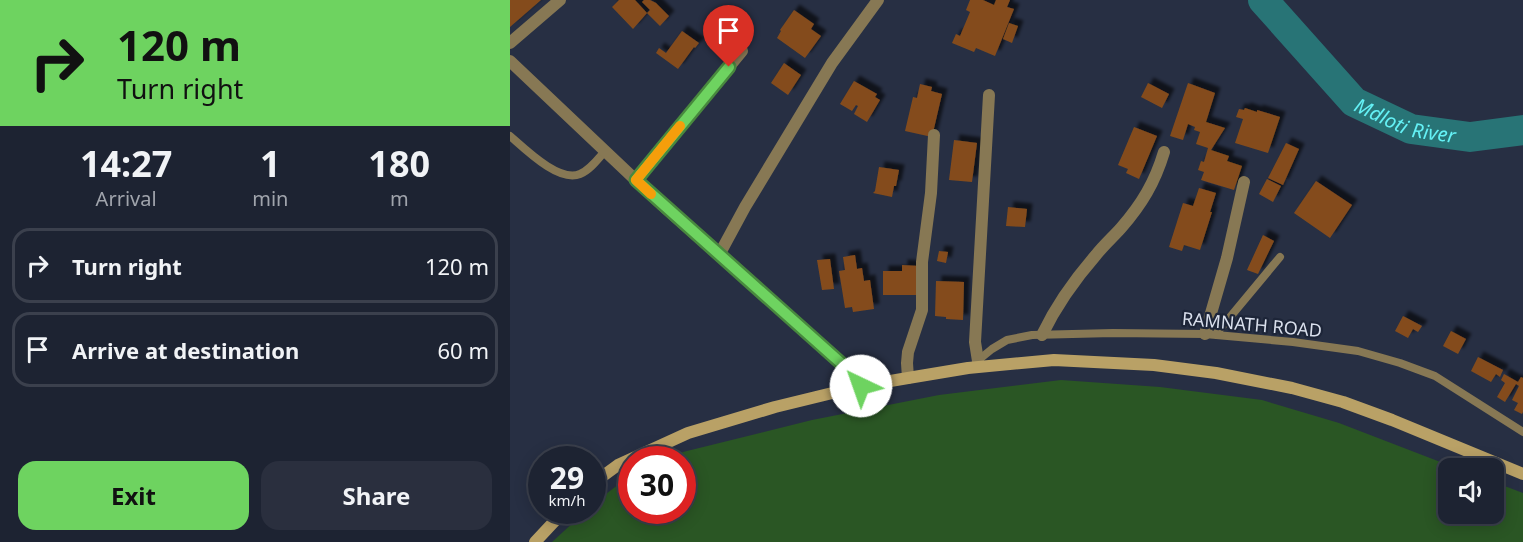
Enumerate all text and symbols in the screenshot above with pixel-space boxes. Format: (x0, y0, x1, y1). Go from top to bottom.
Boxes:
pin (703, 5, 754, 67)
icon: arrive (712, 14, 745, 47)
text: 120 m (117, 16, 241, 73)
icon: right (18, 24, 96, 102)
text: Turn right (117, 70, 243, 107)
water label: Mdloti River (1350, 91, 1459, 149)
text: 14:27 (80, 139, 172, 188)
text: 1 (260, 139, 281, 188)
text: 180 (368, 139, 430, 188)
text: Arrival (96, 185, 157, 212)
text: min (252, 185, 288, 212)
text: m (390, 185, 409, 212)
icon: right (21, 249, 54, 282)
text: Turn right (72, 251, 182, 281)
text: 120 m (425, 251, 489, 281)
street label: RAMNATH ROAD (1181, 306, 1323, 342)
icon: arrive (21, 333, 54, 366)
text: Arrive at destination (72, 335, 299, 365)
text: 60 m (438, 335, 489, 365)
position arrow (829, 354, 893, 418)
speed limit sign: 30 (618, 446, 696, 524)
text: 29 (550, 457, 584, 498)
map controls (1438, 458, 1504, 524)
button: sound (1438, 458, 1504, 524)
button: Exit (18, 461, 249, 530)
button: Share (261, 461, 492, 530)
text: km/h (549, 490, 585, 510)

